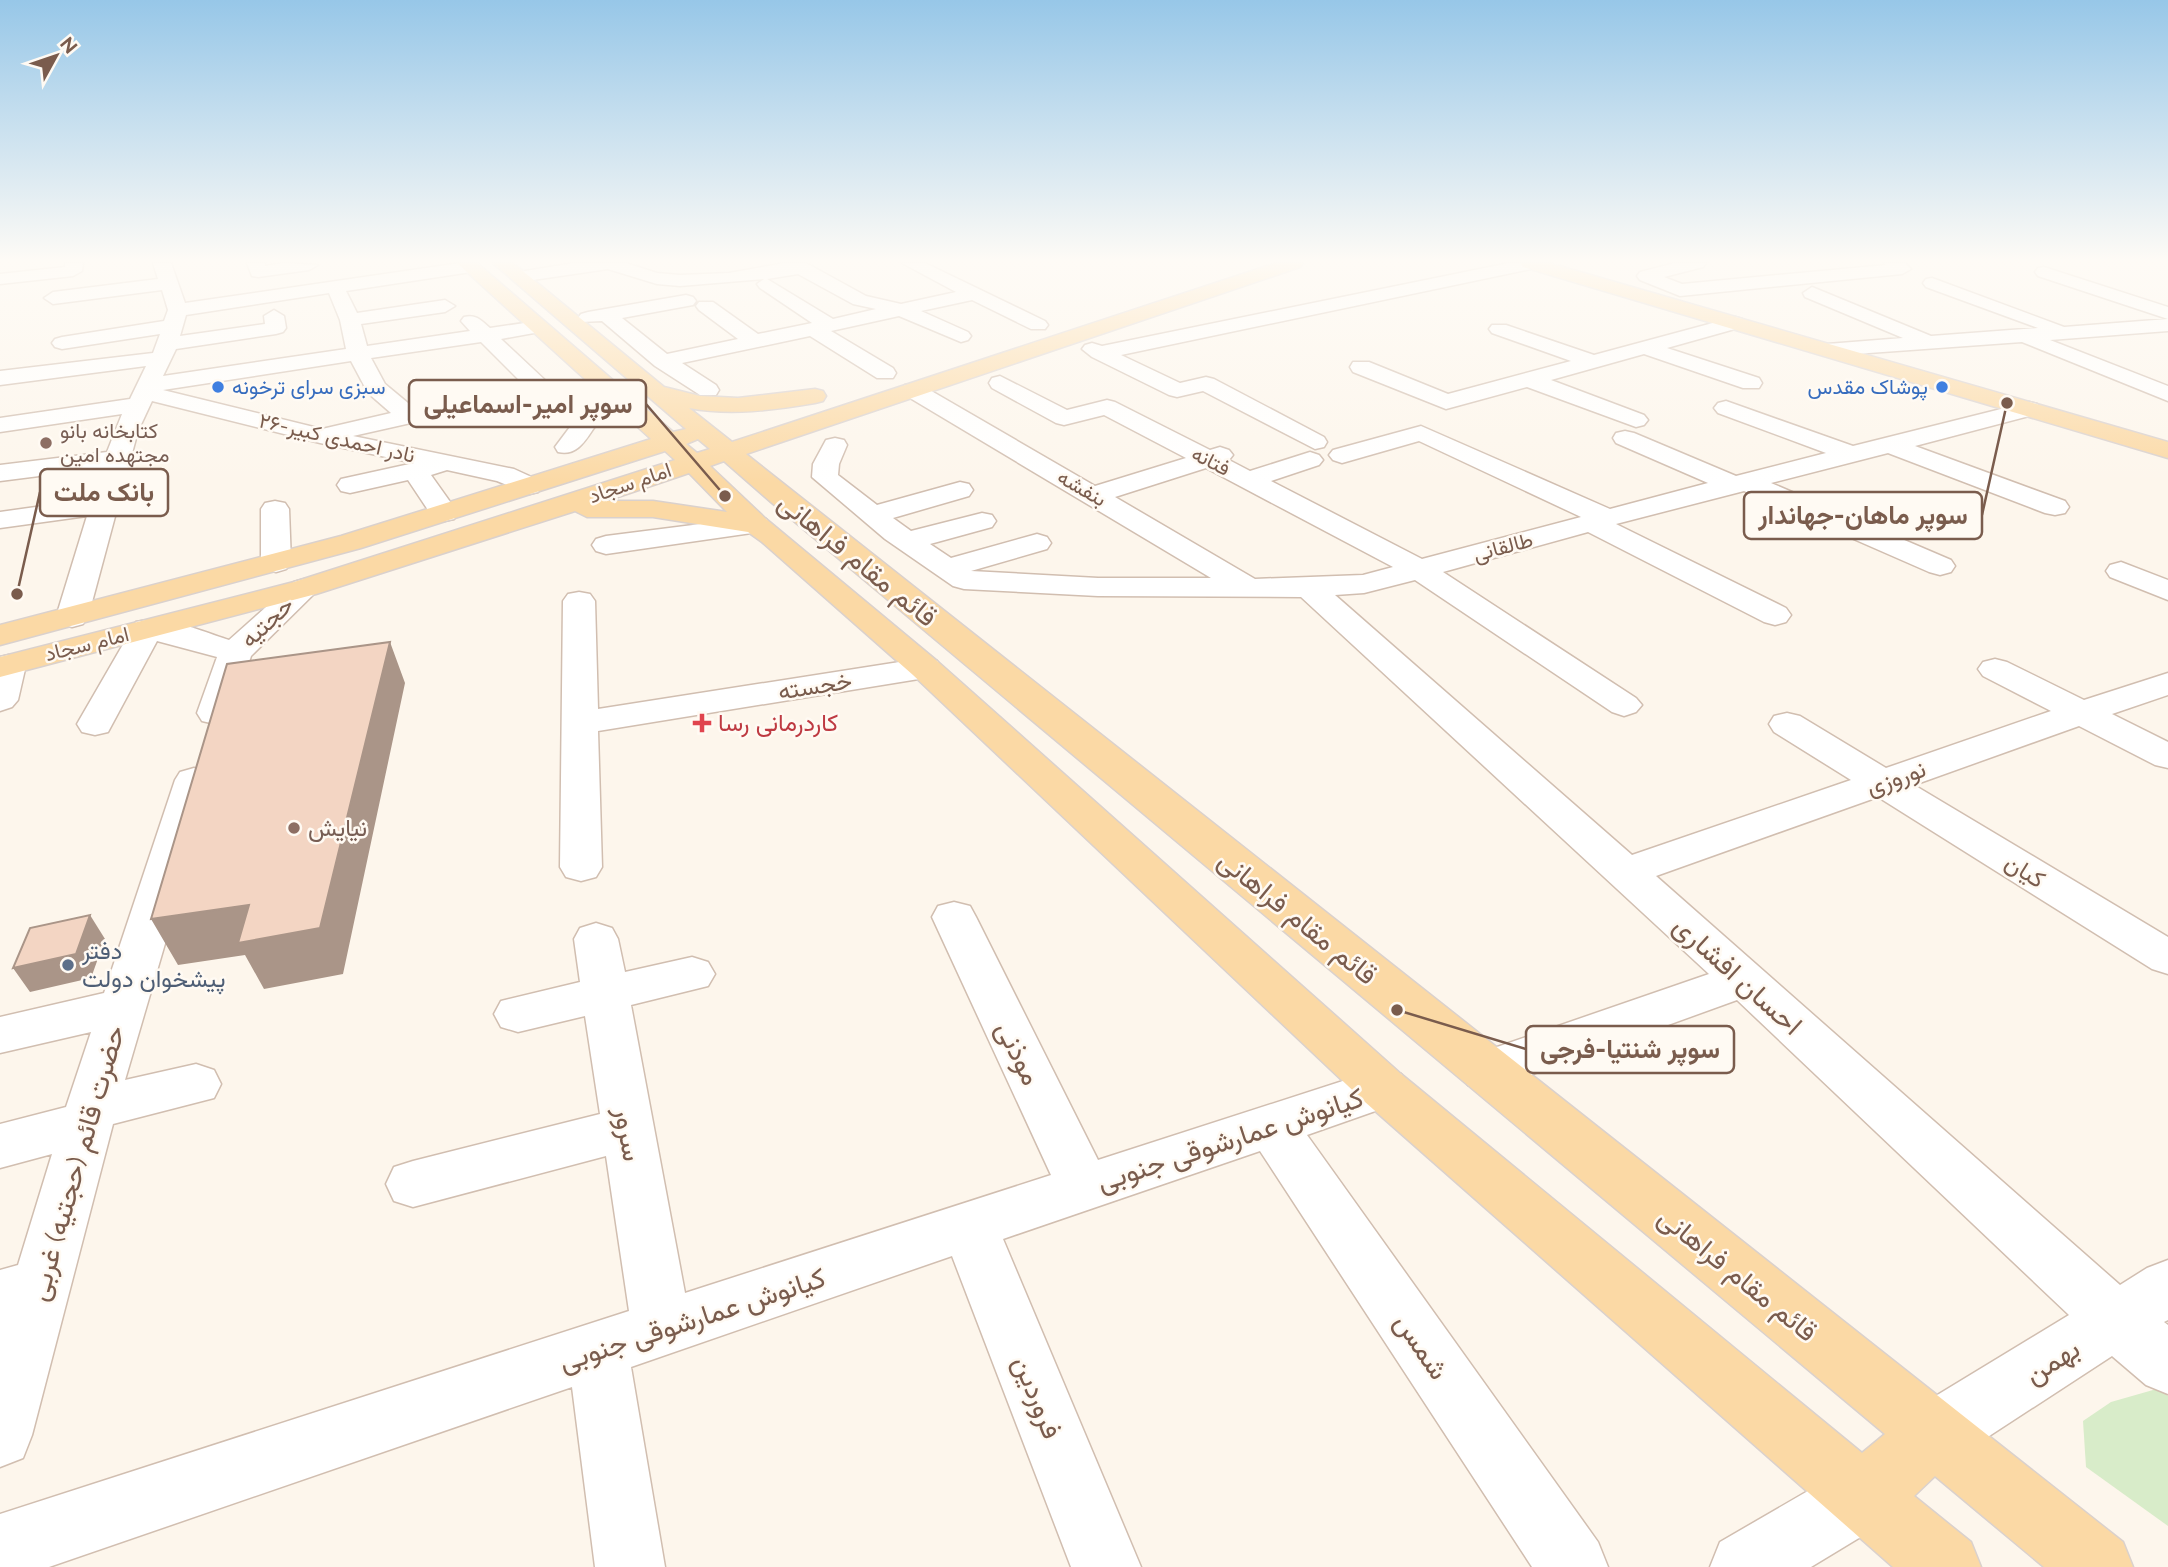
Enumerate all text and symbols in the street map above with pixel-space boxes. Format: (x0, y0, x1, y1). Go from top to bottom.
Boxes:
north arrow (21, 21, 91, 91)
text: N (56, 32, 82, 58)
place label: سبزی سرای ترخونه (232, 374, 386, 400)
place label: پوشاک مقدس (1808, 374, 1928, 401)
marker: سبزی سرای ترخونه (210, 379, 226, 395)
marker: پوشاک مقدس (1934, 379, 1950, 395)
callout: سوپر امیر-اسماعیلی (409, 380, 646, 427)
text: سوپر امیر-اسماعیلی (424, 389, 632, 422)
street label: ۲۶-نادر احمدی کبیر (256, 407, 418, 469)
place label: کتابخانه بانو مجتهده امین (60, 418, 169, 468)
marker: کتابخانه بانو مجتهده امین (38, 435, 54, 451)
street label: فتانه (1188, 440, 1235, 481)
street label: امام سجاد (585, 457, 675, 510)
street label: بنفشه (1053, 464, 1111, 511)
callout: بانک ملت (40, 469, 168, 516)
text: بانک ملت (54, 477, 154, 507)
street label: قائم مقام فراهانی (770, 485, 944, 635)
callout: سوپر ماهان-جهاندار (1744, 492, 1982, 539)
text: سوپر ماهان-جهاندار (1757, 500, 1968, 533)
street label: طالقانی (1470, 527, 1535, 566)
street label: حجتیه (234, 590, 299, 653)
street label: امام سجاد (42, 621, 132, 668)
street label: خجسته (776, 665, 854, 706)
place label: کاردرمانی رسا (718, 708, 838, 738)
marker: کاردرمانی رسا (692, 713, 712, 733)
street label: نوروزی (1862, 754, 1930, 802)
place label: نیایش (308, 813, 367, 842)
marker: نیایش (286, 820, 302, 836)
street label: قائم مقام فراهانی (1210, 843, 1384, 993)
street label: کیان (2000, 847, 2051, 894)
street label: احسان افشاری (1666, 909, 1809, 1043)
place label: دفتر پیشخوان دولت (81, 936, 226, 995)
marker: دفتر پیشخوان دولت (60, 957, 76, 973)
street label: موذنی (988, 1016, 1048, 1091)
street label: حضرت قائم (حجتیه) غربی (21, 1022, 134, 1305)
callout: سوپر شنتیا-فرجی (1526, 1026, 1734, 1073)
text: سوپر شنتیا-فرجی (1540, 1034, 1720, 1067)
street label: کیانوش عمارشوقی جنوبی (1093, 1081, 1368, 1199)
street label: سرور (606, 1103, 649, 1164)
street label: قائم مقام فراهانی (1650, 1200, 1824, 1350)
street label: کیانوش عمارشوقی جنوبی (555, 1261, 830, 1379)
street label: شمس (1388, 1307, 1456, 1386)
street label: بهمن (2019, 1332, 2086, 1392)
street label: فروردین (1005, 1351, 1069, 1444)

